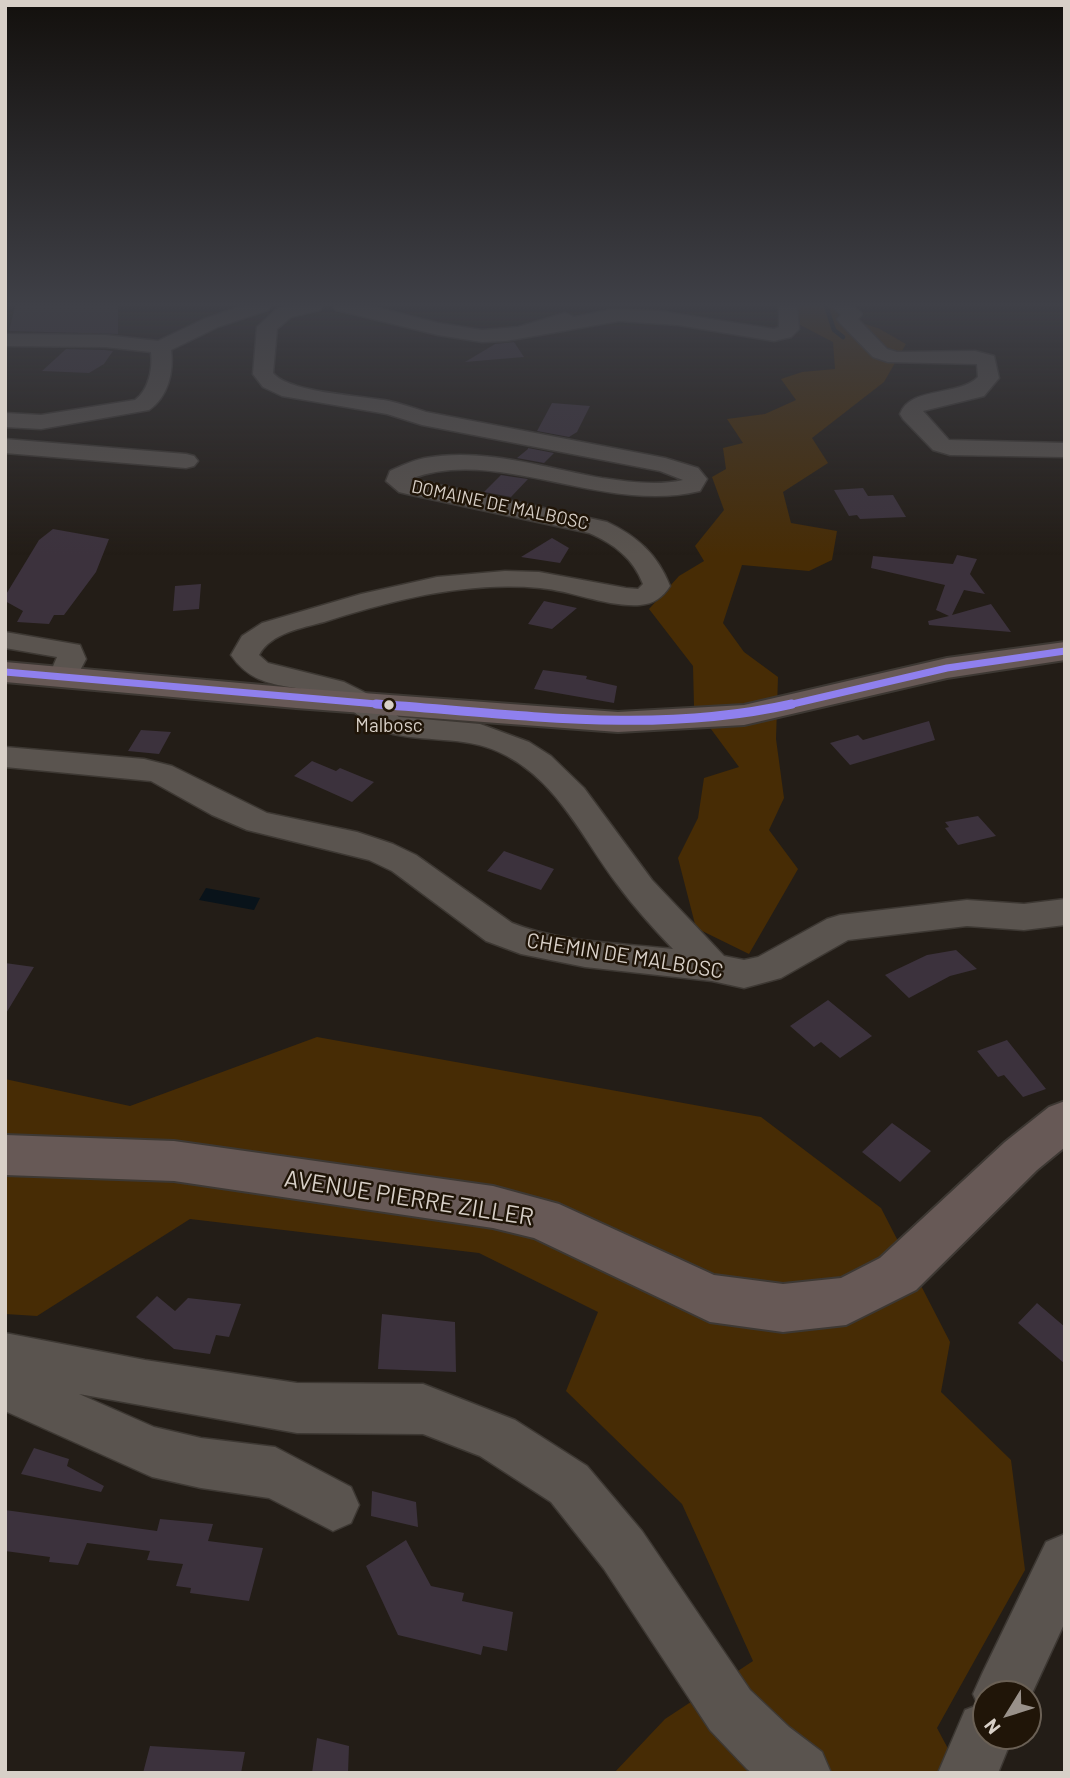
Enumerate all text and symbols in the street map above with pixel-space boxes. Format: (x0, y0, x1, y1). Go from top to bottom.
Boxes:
street label: DOMAINE DE MALBOSC (409, 476, 591, 534)
marker: Malbosc (382, 698, 396, 712)
place label: Malbosc (355, 715, 423, 737)
street label: CHEMIN DE MALBOSC (525, 928, 725, 984)
street label: AVENUE PIERRE ZILLER (282, 1164, 536, 1232)
north arrow (972, 1680, 1042, 1750)
text: N (979, 1715, 1005, 1739)

